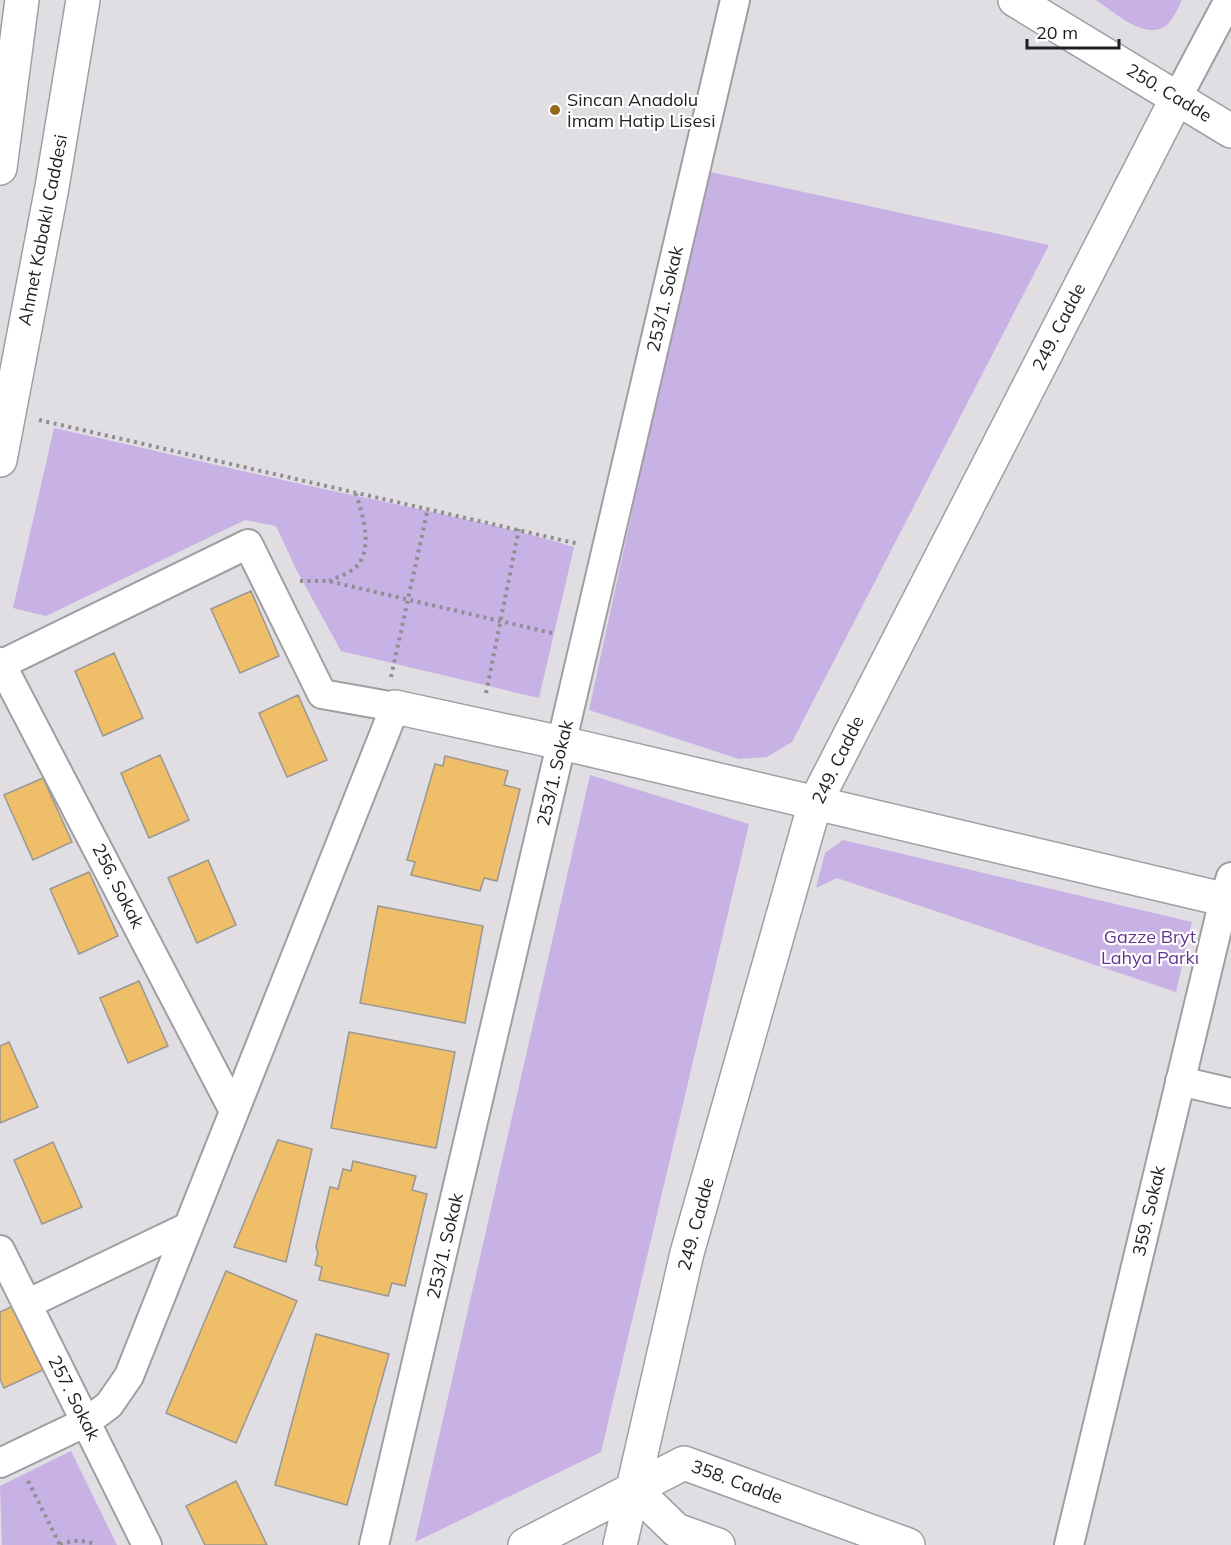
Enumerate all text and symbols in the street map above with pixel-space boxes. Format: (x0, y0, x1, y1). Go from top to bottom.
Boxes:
scale bar (1027, 12, 1118, 50)
text: 20 m (1036, 21, 1078, 44)
street label: 250. Cadde (1122, 58, 1216, 127)
place label: Sincan Anadolu İmam Hatip Lisesi (567, 88, 715, 132)
marker: Sincan Anadolu İmam Hatip Lisesi (548, 103, 562, 117)
street label: Ahmet Kabaklı Caddesi (13, 132, 72, 327)
street label: 253/1. Sokak (641, 243, 688, 354)
street label: 249. Cadde (1027, 279, 1090, 375)
street label: 249. Cadde (806, 712, 869, 808)
street label: 253/1. Sokak (531, 717, 578, 828)
street label: 256. Sokak (87, 840, 150, 933)
park label: Gazze Bryt Lahya Parkı (1101, 925, 1199, 969)
street label: 359. Sokak (1127, 1163, 1170, 1258)
street label: 249. Cadde (672, 1175, 719, 1273)
street label: 253/1. Sokak (421, 1190, 468, 1301)
street label: 257. Sokak (43, 1352, 106, 1445)
street label: 358. Cadde (688, 1454, 786, 1509)

